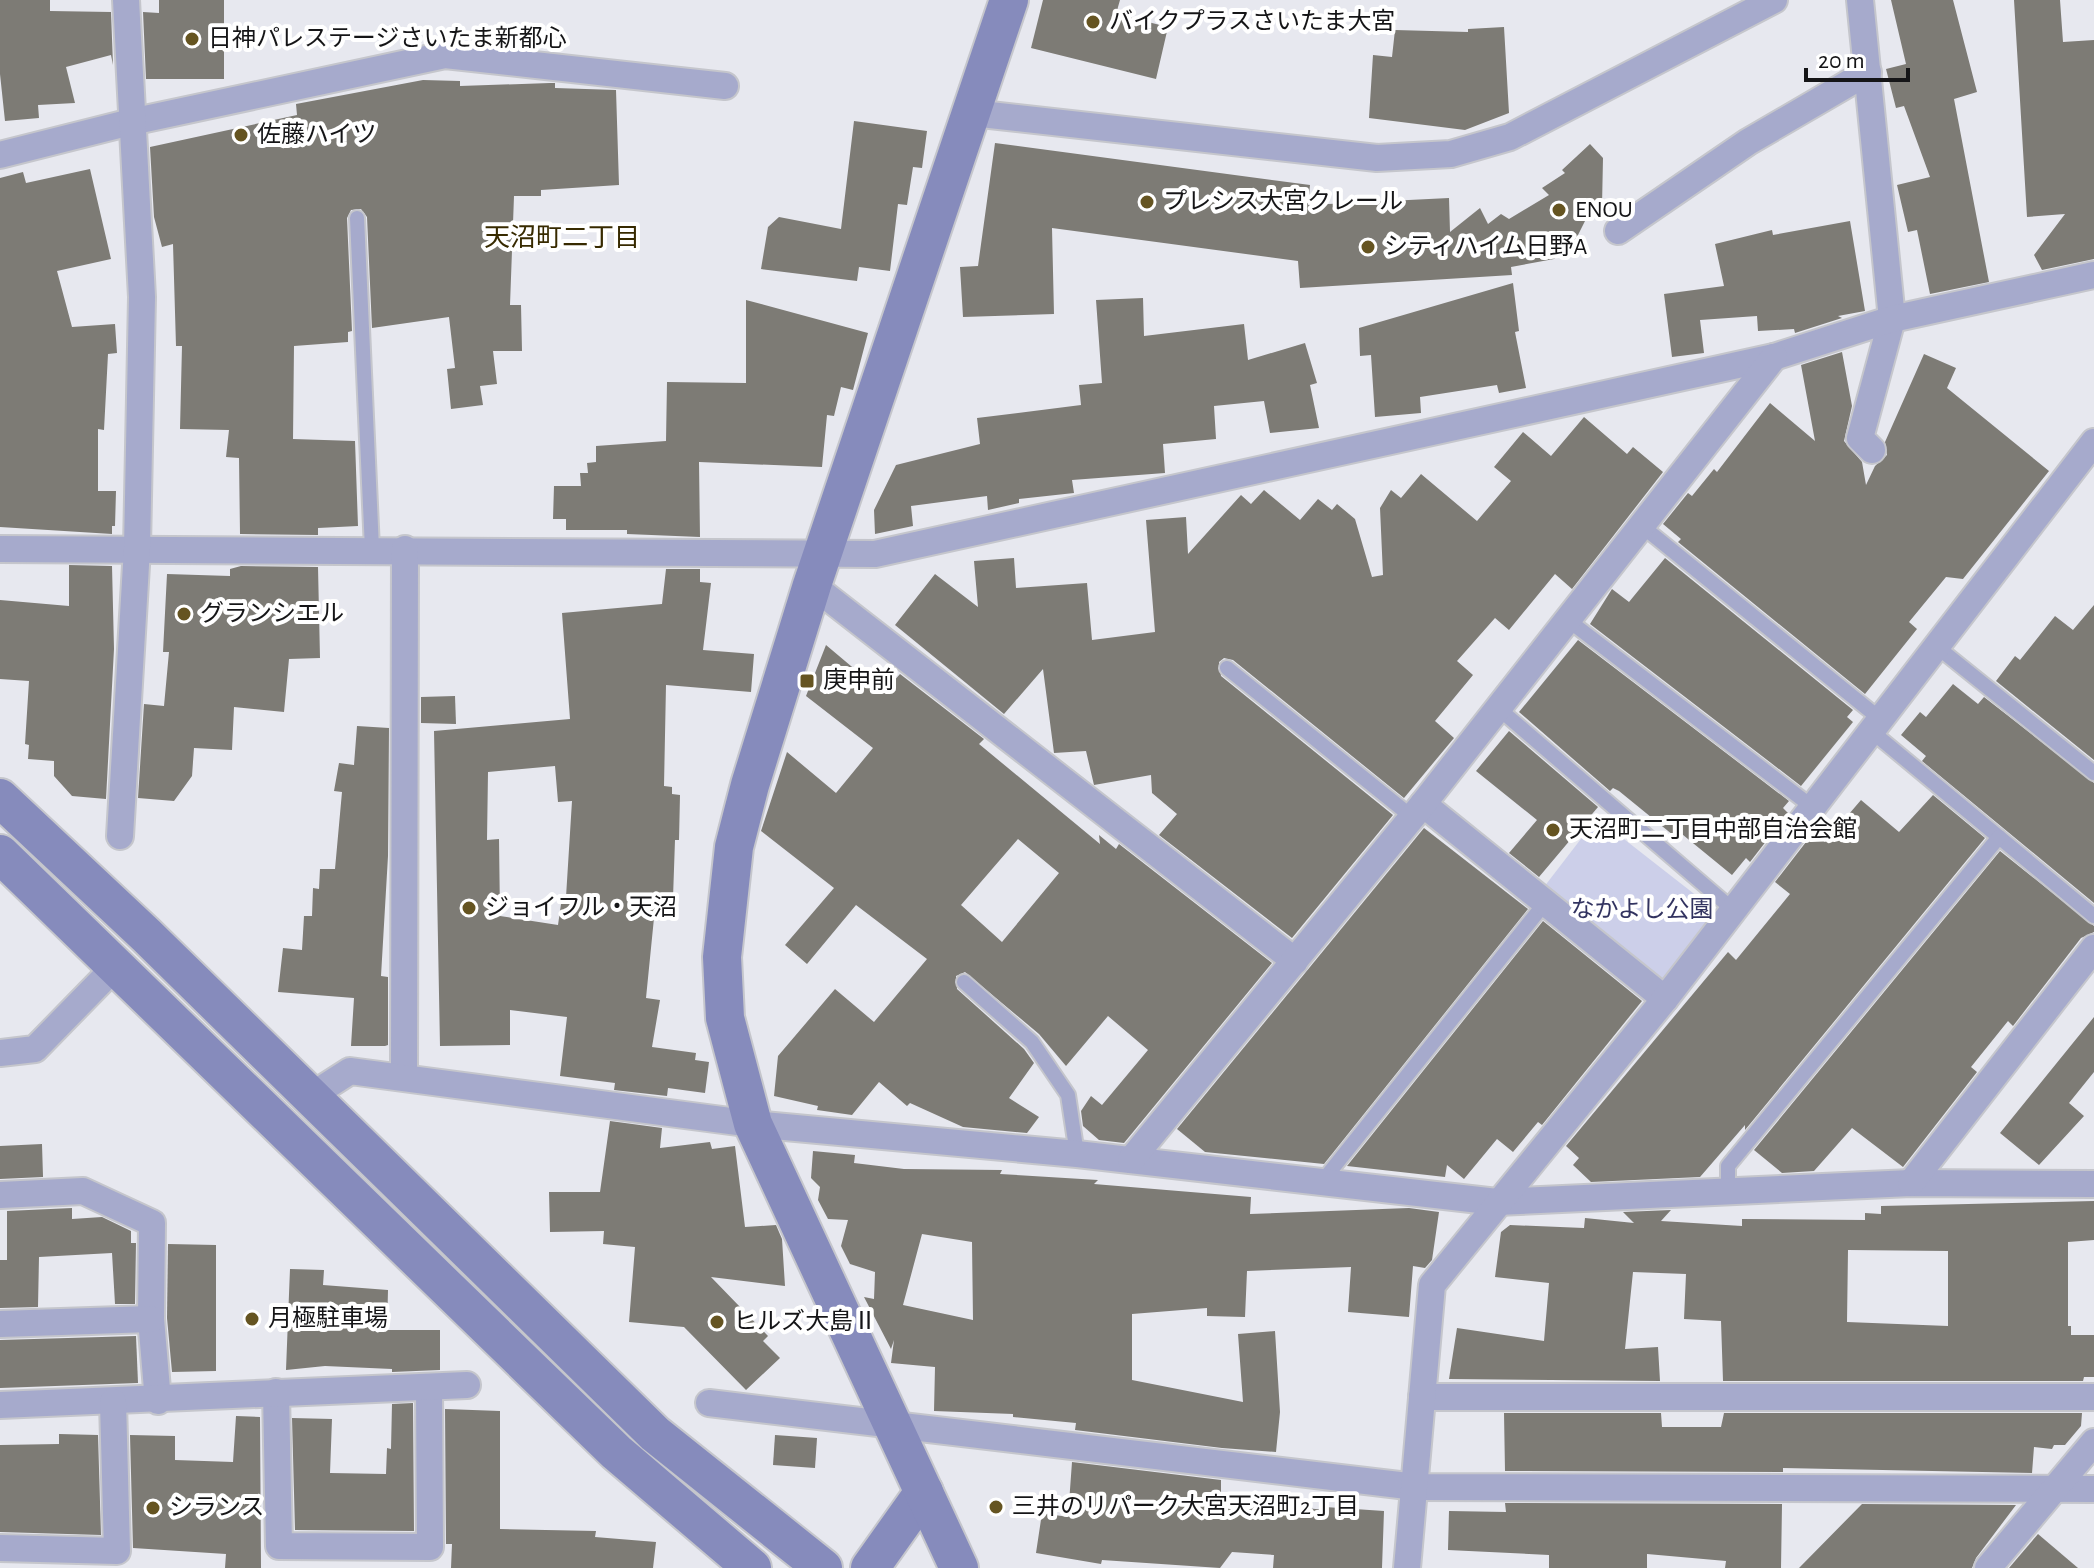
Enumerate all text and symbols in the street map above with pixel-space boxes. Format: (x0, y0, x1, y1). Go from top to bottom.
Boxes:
place label: バイクプラスさいたま大宮 (1109, 8, 1395, 34)
marker: バイクプラスさいたま大宮 (1084, 13, 1102, 31)
place label: 日神パレステージさいたま新都心 (208, 25, 567, 51)
marker: 日神パレステージさいたま新都心 (183, 30, 201, 48)
scale bar (1806, 32, 1908, 82)
text: 20 m (1818, 49, 1865, 73)
place label: 佐藤ハイツ (257, 121, 377, 147)
marker: 佐藤ハイツ (232, 126, 250, 144)
place label: プレシス大宮クレール (1163, 188, 1403, 214)
marker: プレシス大宮クレール (1138, 193, 1156, 211)
place label: ENOU (1575, 198, 1633, 222)
marker: ENOU (1550, 201, 1568, 219)
district label: 天沼町二丁目 (484, 224, 640, 251)
place label: シティハイム日野A (1384, 234, 1588, 259)
marker: シティハイム日野A (1359, 238, 1377, 256)
place label: グランシエル (200, 600, 344, 626)
marker: グランシエル (175, 605, 193, 623)
place label: 庚申前 (823, 667, 895, 693)
marker: 庚申前 (798, 672, 816, 690)
place label: 天沼町二丁目中部自治会館 (1569, 816, 1857, 842)
marker: 天沼町二丁目中部自治会館 (1544, 821, 1562, 839)
place label: ジョイフル・天沼 (485, 895, 677, 920)
park label: なかよし公園 (1571, 897, 1713, 922)
marker: ジョイフル・天沼 (460, 899, 478, 917)
place label: 月極駐車場 (268, 1305, 388, 1331)
place label: ヒルズ大島Ⅱ (733, 1308, 877, 1334)
marker: 月極駐車場 (243, 1310, 261, 1328)
marker: ヒルズ大島Ⅱ (708, 1313, 726, 1331)
place label: 三井のリパーク大宮天沼町2丁目 (1012, 1493, 1359, 1519)
place label: シランス (169, 1496, 265, 1520)
marker: 三井のリパーク大宮天沼町2丁目 (987, 1498, 1005, 1516)
marker: シランス (144, 1499, 162, 1517)

